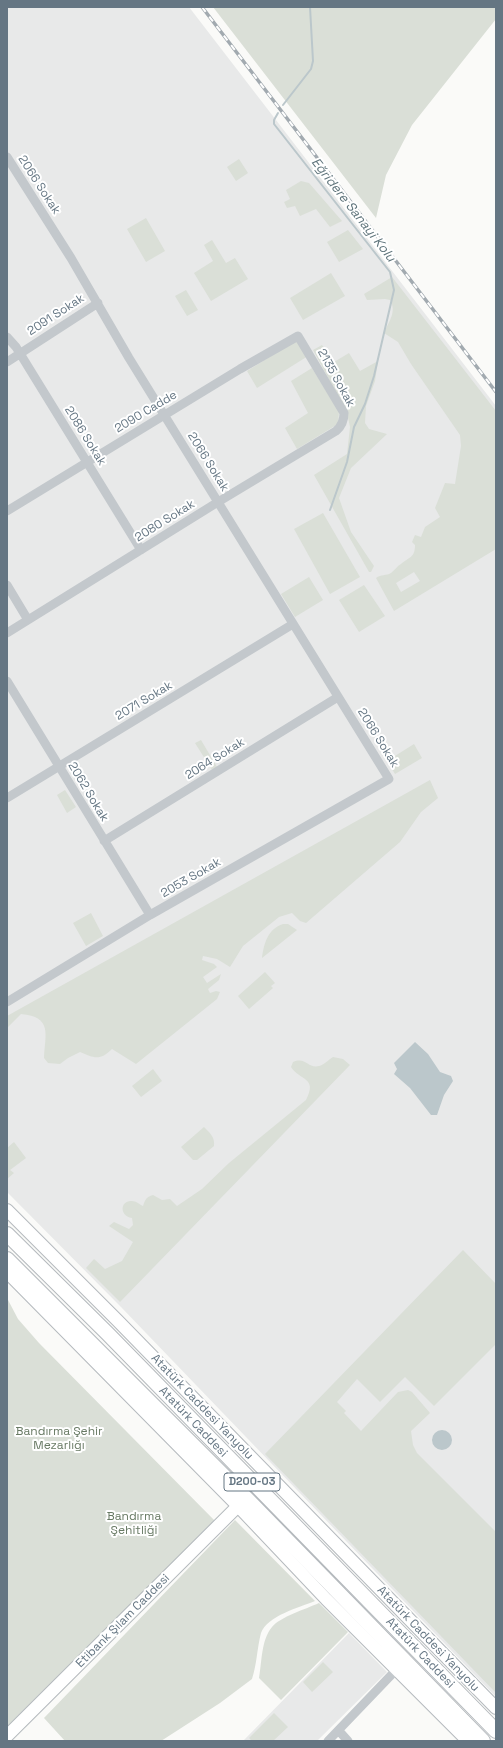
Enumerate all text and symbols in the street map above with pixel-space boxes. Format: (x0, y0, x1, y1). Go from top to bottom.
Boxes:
street label: 2066 Sokak (15, 153, 63, 217)
water label: Eğridere Sanayi Kolu (308, 155, 398, 265)
street label: 2091 Sokak (25, 291, 87, 339)
street label: 2135 Sokak (314, 346, 358, 410)
street label: 2090 Cadde (112, 388, 180, 436)
street label: 2086 Sokak (61, 404, 109, 468)
street label: 2066 Sokak (184, 430, 232, 494)
street label: 2080 Sokak (133, 497, 197, 545)
street label: 2071 Sokak (113, 678, 175, 724)
street label: 2066 Sokak (354, 706, 402, 770)
street label: 2064 Sokak (183, 735, 247, 783)
street label: 2062 Sokak (65, 760, 111, 824)
street label: 2053 Sokak (158, 855, 224, 901)
street label: Atatürk Caddesi Yanyolu (148, 1351, 256, 1463)
street label: Atatürk Caddesi (156, 1384, 230, 1460)
park label: Bandırma Şehir Mezarlığı (16, 1425, 102, 1453)
road number: D200-03 (224, 1473, 280, 1491)
park label: Bandırma Şehitliği (107, 1510, 161, 1538)
street label: Etibank Şılam Caddesi (73, 1571, 173, 1671)
street label: Atatürk Caddesi Yanyolu (374, 1583, 482, 1695)
street label: Atatürk Caddesi (383, 1615, 457, 1691)

